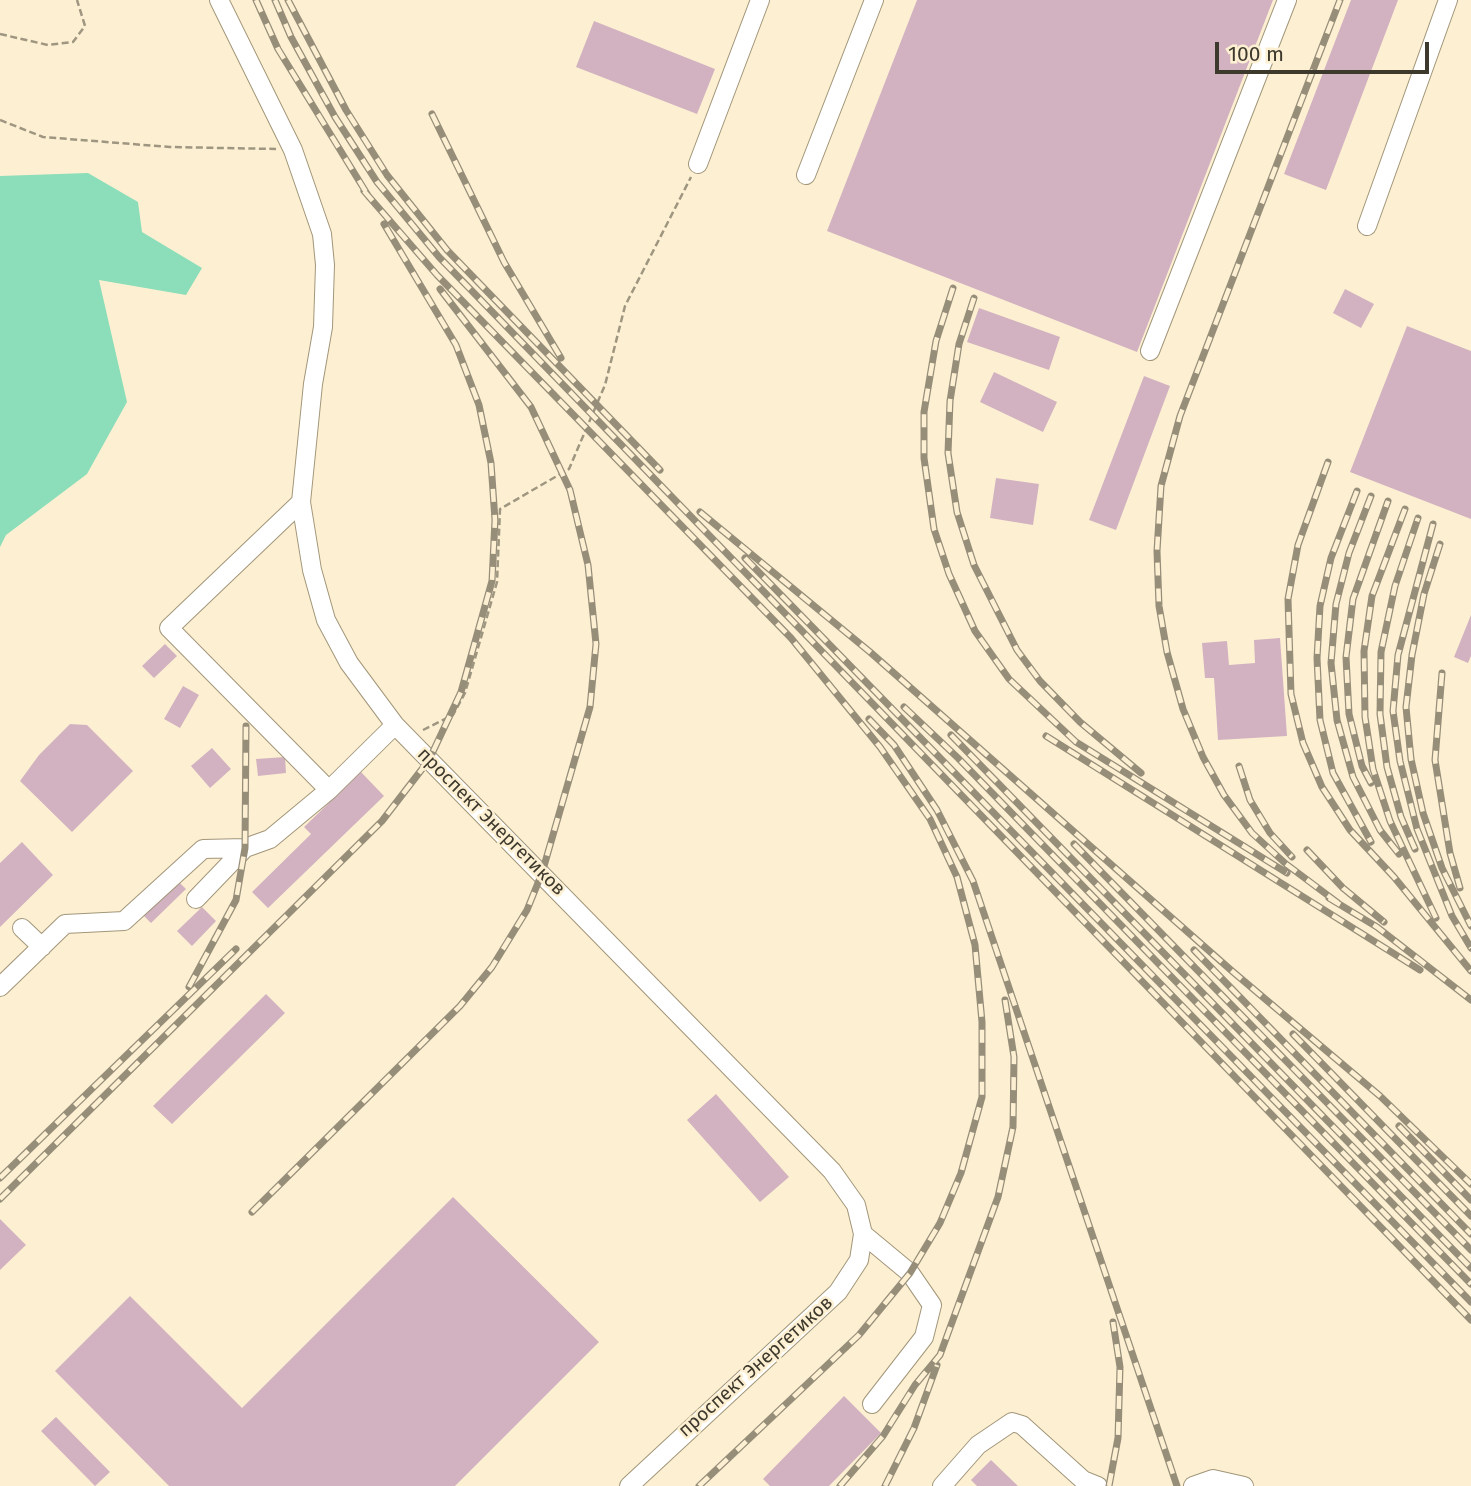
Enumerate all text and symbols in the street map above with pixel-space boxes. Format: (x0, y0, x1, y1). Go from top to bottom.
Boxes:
scale bar (1219, 28, 1432, 72)
text: 100 m (1228, 41, 1284, 67)
street label: проспект Энергетиков (412, 743, 570, 901)
street label: проспект Энергетиков (674, 1292, 838, 1442)

